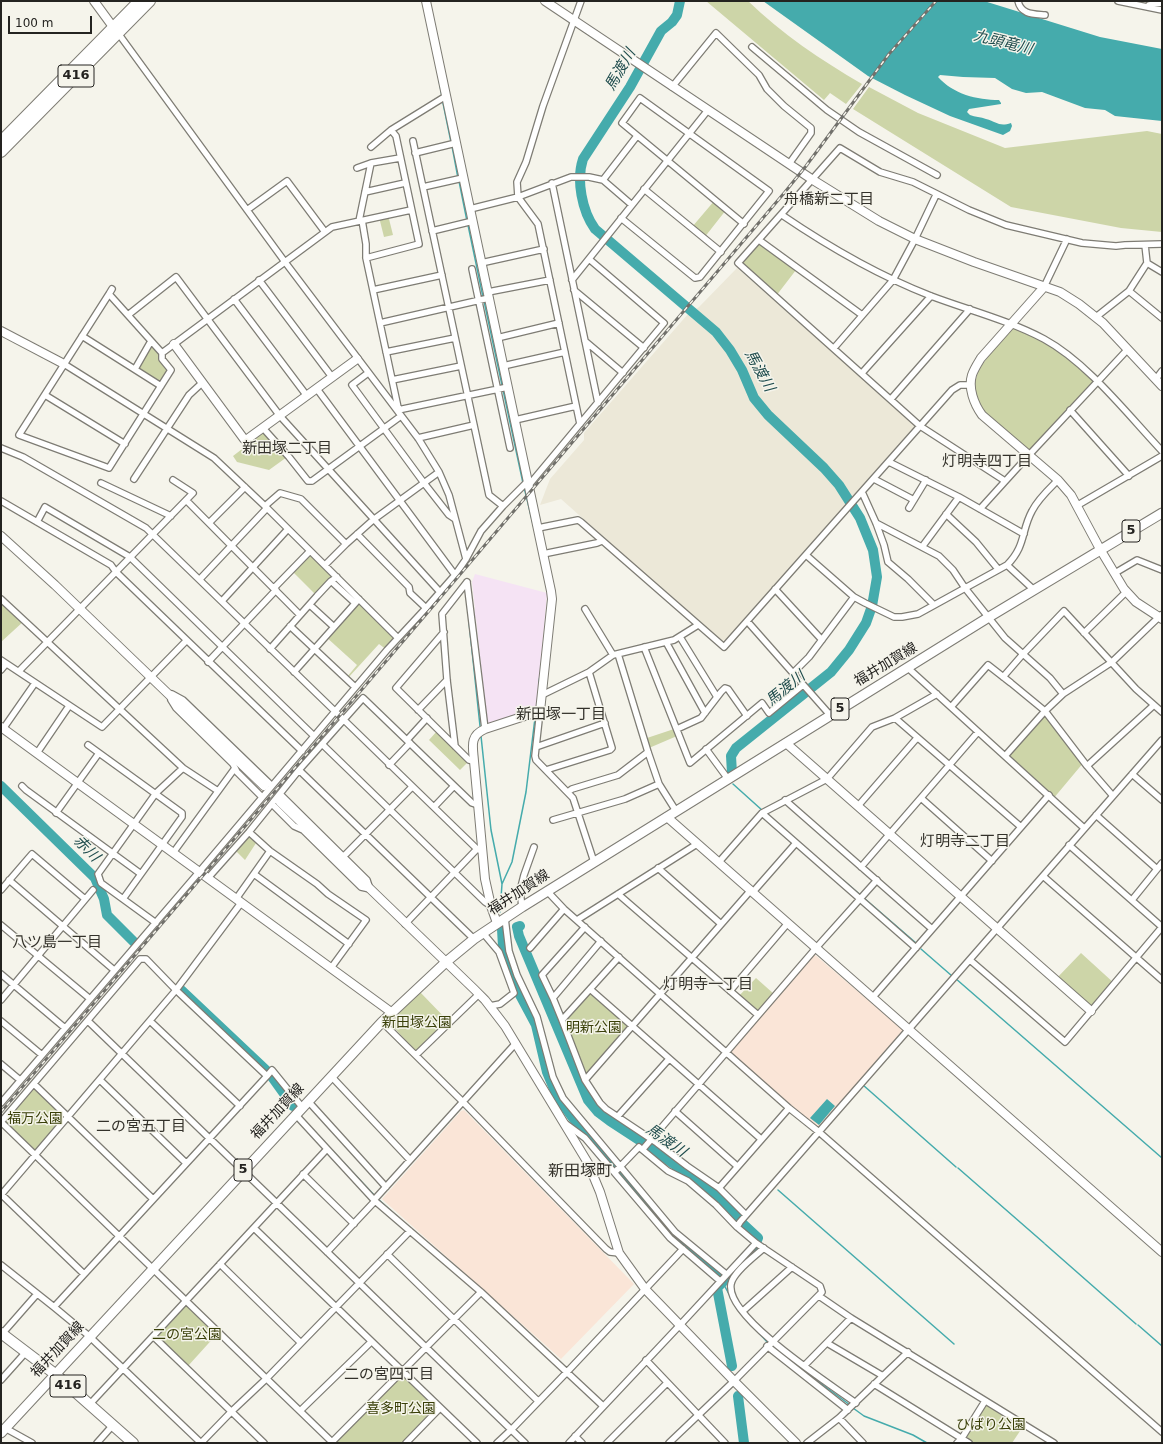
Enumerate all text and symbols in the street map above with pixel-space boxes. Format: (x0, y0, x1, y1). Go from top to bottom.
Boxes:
scale bar (10, 8, 94, 34)
text: 100 m (15, 16, 53, 30)
water label: 九頭竜川 (972, 27, 1034, 59)
water label: 馬渡川 (602, 46, 640, 94)
road number: 416 (58, 65, 94, 87)
district label: 舟橋新二丁目 (784, 191, 874, 209)
water label: 馬渡川 (740, 347, 778, 395)
district label: 新田塚二丁目 (242, 440, 332, 458)
district label: 灯明寺四丁目 (942, 453, 1032, 471)
road number: 5 (1122, 520, 1140, 542)
street label: 福井加賀線 (852, 640, 920, 690)
water label: 馬渡川 (763, 668, 809, 710)
road number: 5 (831, 698, 849, 720)
district label: 新田塚一丁目 (516, 706, 606, 724)
water label: 赤川 (69, 832, 103, 866)
district label: 灯明寺二丁目 (920, 833, 1010, 851)
street label: 福井加賀線 (485, 867, 553, 919)
district label: 八ツ島一丁目 (12, 934, 102, 952)
district label: 灯明寺一丁目 (663, 976, 753, 994)
park label: 新田塚公園 (382, 1015, 452, 1031)
park label: 明新公園 (566, 1020, 622, 1036)
street label: 福井加賀線 (248, 1081, 308, 1143)
park label: 福万公園 (7, 1111, 63, 1127)
district label: 二の宮五丁目 (96, 1118, 186, 1136)
water label: 馬渡川 (642, 1121, 690, 1161)
road number: 5 (234, 1159, 252, 1181)
district label: 新田塚町 (548, 1162, 612, 1182)
street label: 福井加賀線 (28, 1319, 88, 1381)
park label: 二の宮公園 (152, 1327, 222, 1343)
district label: 二の宮四丁目 (344, 1366, 434, 1384)
road number: 416 (50, 1375, 86, 1397)
park label: 喜多町公園 (366, 1401, 436, 1417)
park label: ひばり公園 (956, 1417, 1026, 1433)

